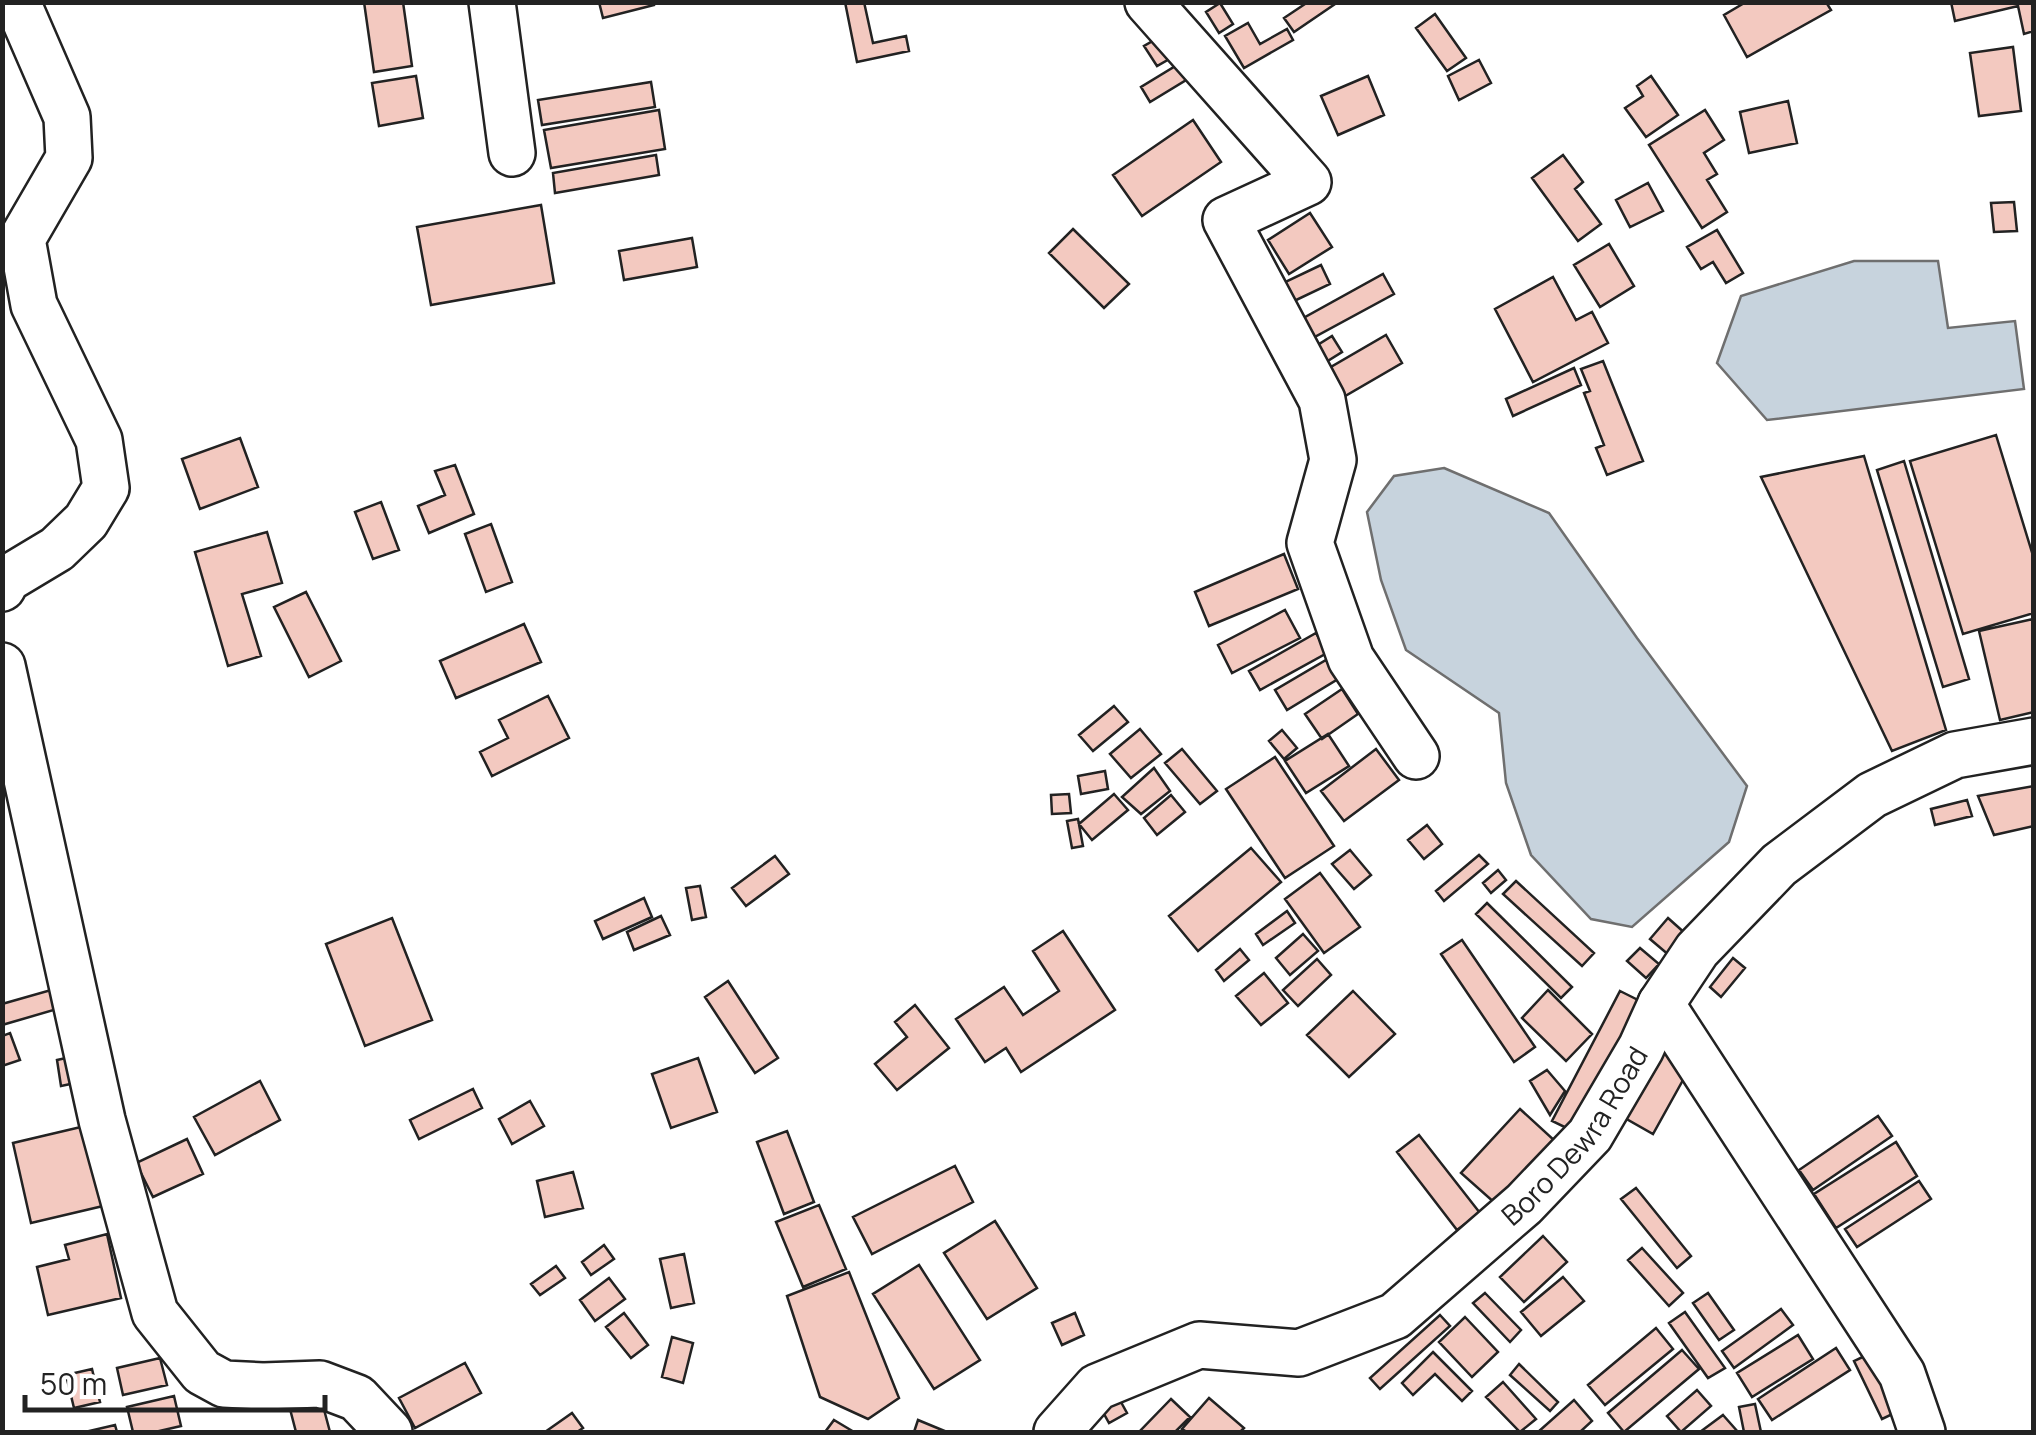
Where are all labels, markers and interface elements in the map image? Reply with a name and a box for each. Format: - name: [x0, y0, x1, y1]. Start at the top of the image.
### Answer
- street label: Boro Dewra Road: [1493, 1039, 1656, 1233]
- scale bar: [25, 1350, 325, 1412]
- text: 50 m: [40, 1363, 107, 1404]

